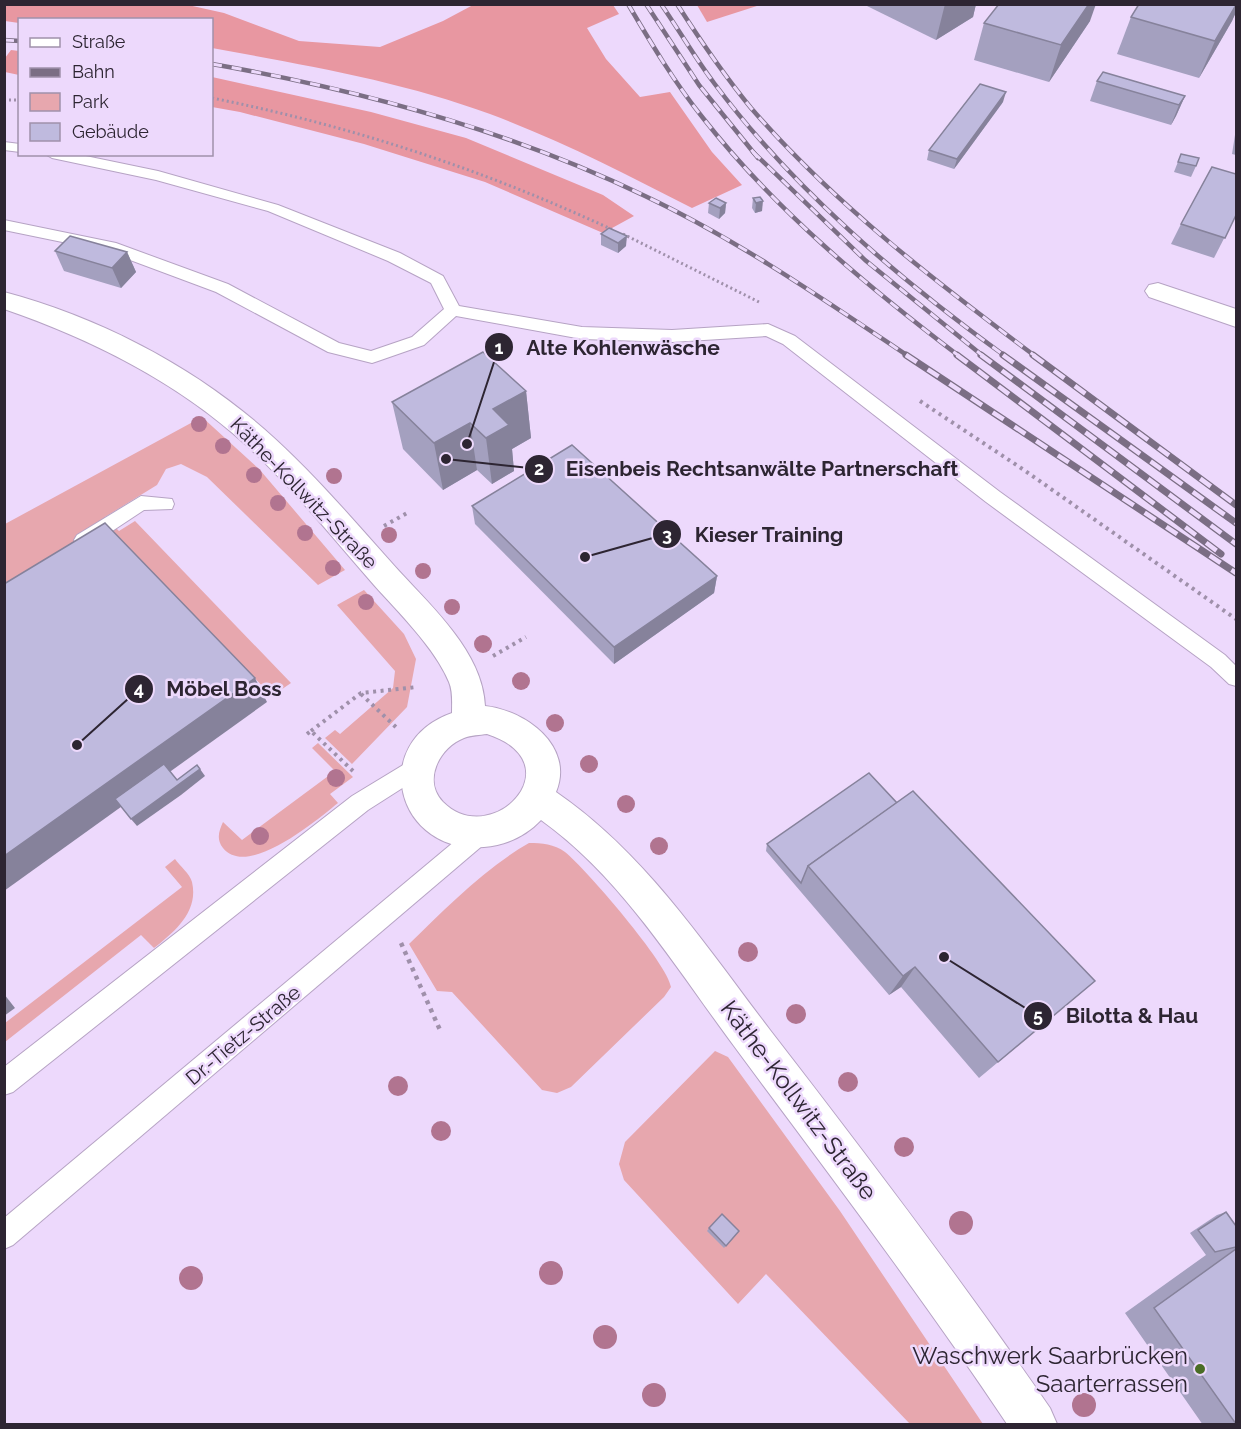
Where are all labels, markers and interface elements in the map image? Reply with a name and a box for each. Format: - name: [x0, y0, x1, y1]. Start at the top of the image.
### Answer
- legend: [18, 18, 213, 156]
- text: Straße: [72, 31, 126, 52]
- text: Bahn: [72, 61, 115, 82]
- text: Park: [72, 91, 109, 112]
- text: Gebäude: [72, 121, 149, 142]
- callout: Alte Kohlenwäsche: [484, 328, 732, 367]
- text: Alte Kohlenwäsche: [526, 335, 720, 360]
- text: 1: [495, 337, 504, 358]
- street label: Käthe-Kollwitz-Straße: [225, 412, 383, 574]
- callout: Eisenbeis Rechtsanwälte Partnerschaft: [524, 449, 971, 488]
- text: Eisenbeis Rechtsanwälte Partnerschaft: [566, 456, 958, 481]
- text: 2: [534, 458, 544, 479]
- callout: Kieser Training: [652, 515, 856, 554]
- text: Kieser Training: [695, 522, 843, 547]
- text: 3: [662, 524, 672, 545]
- callout: Möbel Boss: [124, 669, 294, 708]
- text: Möbel Boss: [166, 676, 282, 701]
- text: 4: [134, 678, 144, 699]
- street label: Dr.-Tietz-Straße: [181, 980, 305, 1090]
- street label: Käthe-Kollwitz-Straße: [715, 995, 883, 1205]
- callout: Bilotta & Hau: [1023, 996, 1210, 1035]
- text: Bilotta & Hau: [1066, 1003, 1198, 1028]
- text: 5: [1033, 1005, 1043, 1026]
- place label: Waschwerk Saarbrücken Saarterrassen: [912, 1341, 1188, 1398]
- marker: Waschwerk Saarbrücken Saarterrassen: [1193, 1362, 1207, 1376]

